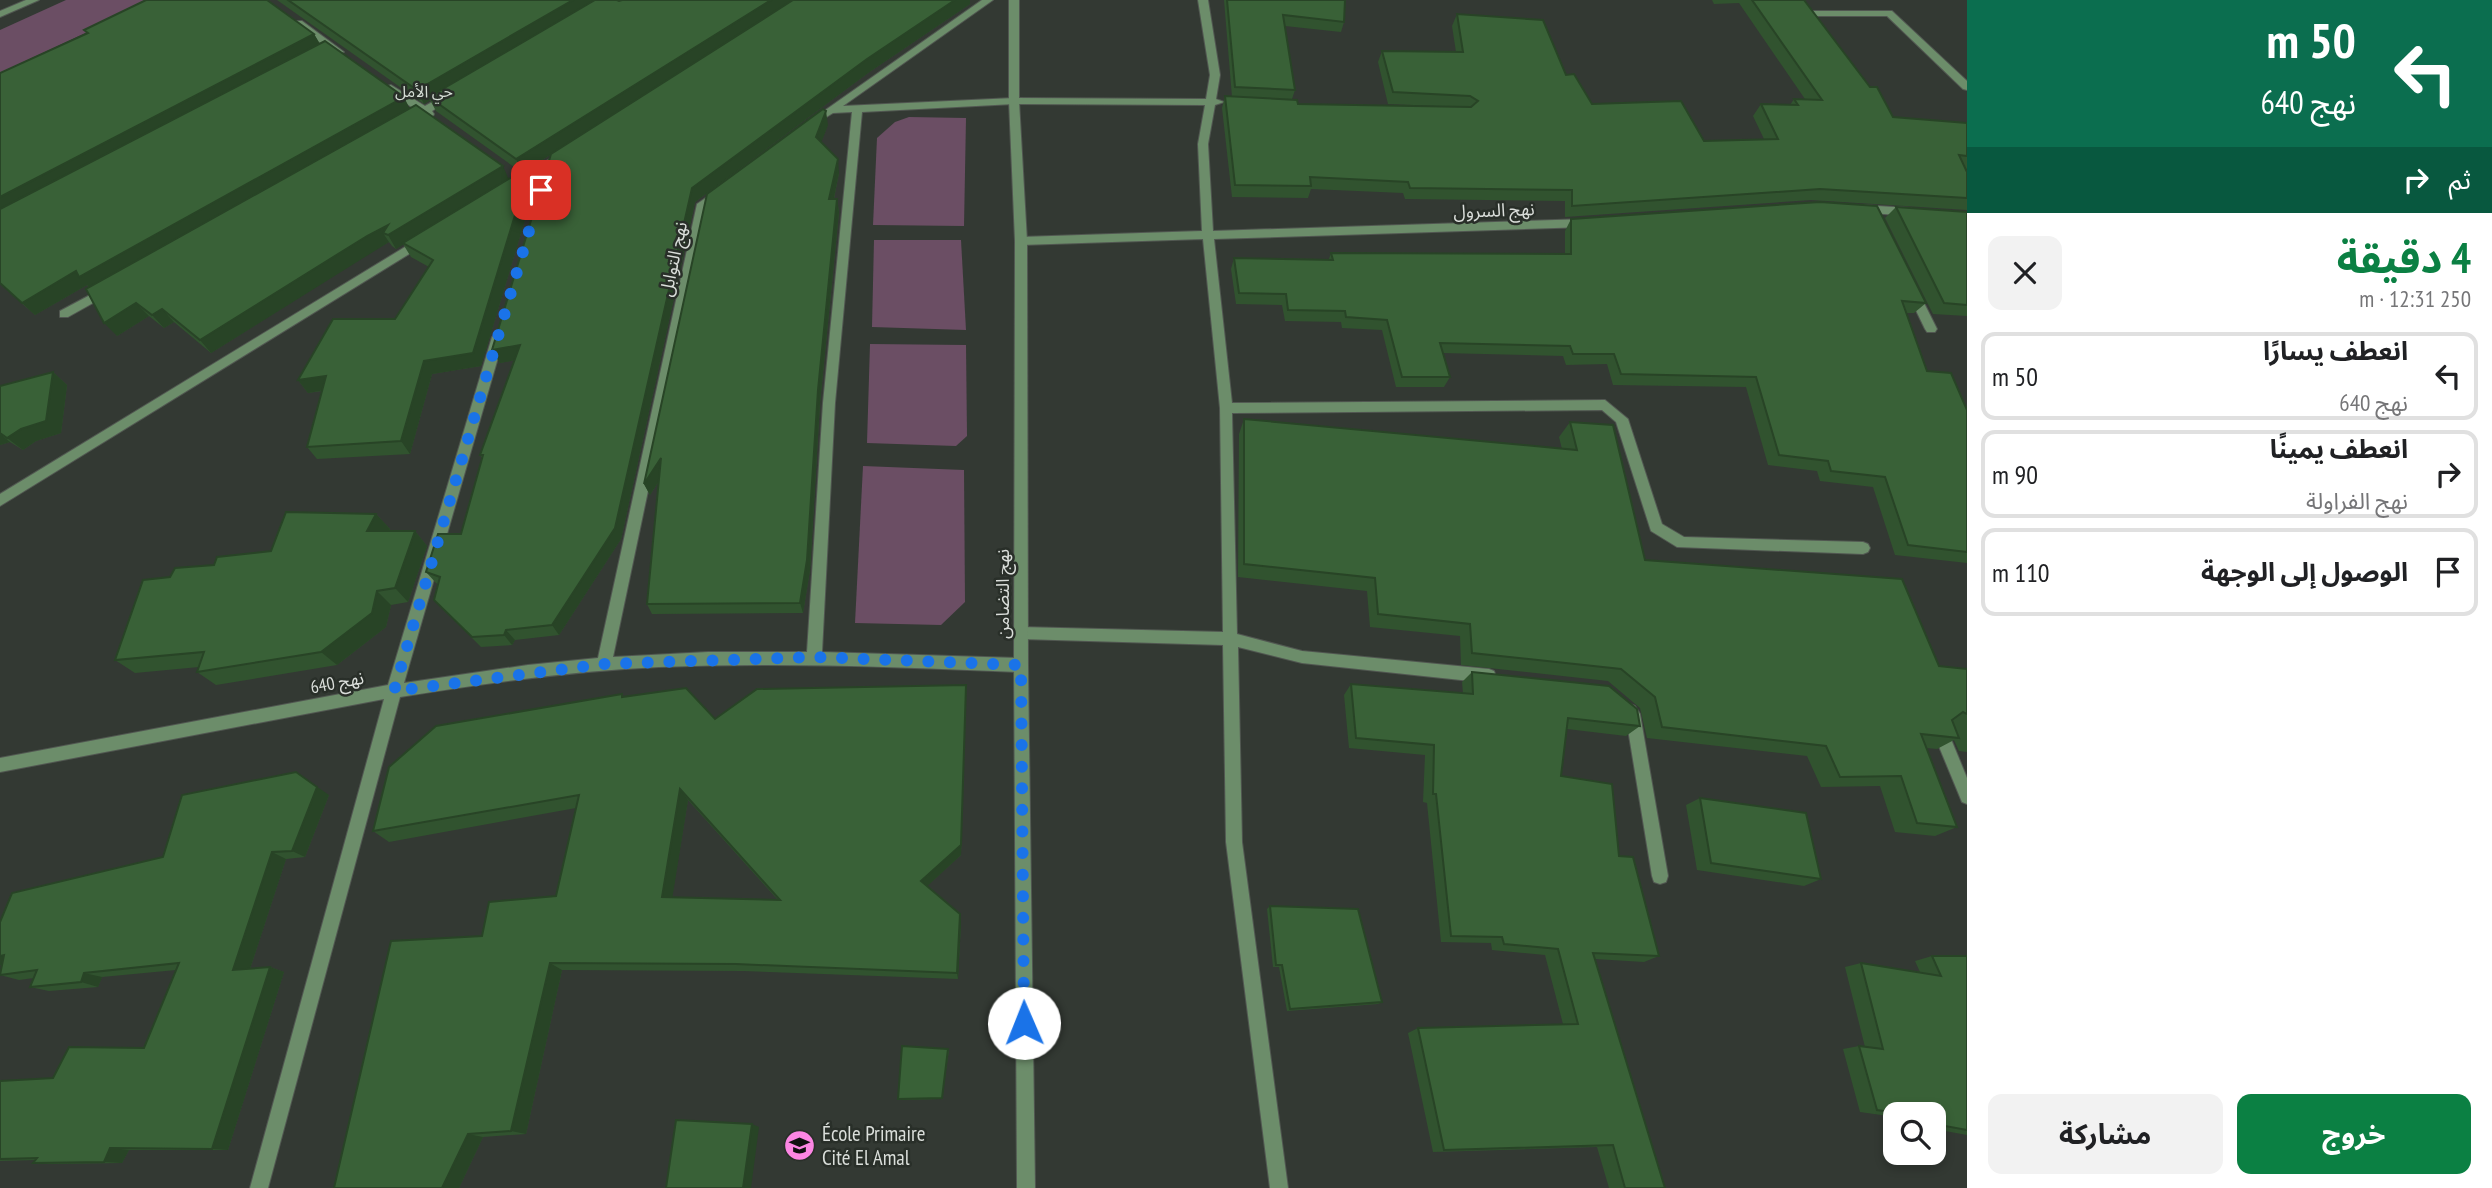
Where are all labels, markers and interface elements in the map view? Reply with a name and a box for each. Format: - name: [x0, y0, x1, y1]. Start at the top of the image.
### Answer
- text: 50 m: [2267, 8, 2356, 72]
- icon: left: [2380, 28, 2471, 119]
- district label: حي الأمل: [395, 81, 453, 104]
- text: نهج 640: [2260, 81, 2356, 123]
- pin: [511, 160, 571, 220]
- icon: right: [2397, 161, 2435, 199]
- text: ثم: [2449, 163, 2471, 196]
- icon: arrive: [522, 171, 560, 209]
- street label: نهج السرول: [1453, 197, 1535, 225]
- street label: نهج التوابل: [654, 219, 694, 299]
- text: 4 دقيقة: [2337, 230, 2471, 285]
- button: close: [1988, 236, 2062, 310]
- text: 250 m · 12:31: [2359, 284, 2471, 313]
- text: انعطف يسارًا: [2263, 334, 2408, 367]
- icon: left: [2429, 357, 2467, 395]
- text: 50 m: [1992, 360, 2038, 393]
- text: نهج 640: [2339, 388, 2408, 417]
- text: انعطف يمينًا: [2270, 432, 2408, 465]
- icon: right: [2429, 455, 2467, 493]
- text: 90 m: [1992, 458, 2038, 491]
- text: نهج الفراولة: [2306, 486, 2408, 515]
- street label: نهج التضامن: [991, 549, 1016, 639]
- icon: arrive: [2429, 553, 2467, 591]
- text: الوصول إلى الوجهة: [2201, 555, 2408, 588]
- text: 110 m: [1992, 556, 2050, 589]
- street label: نهج 640: [308, 666, 366, 700]
- position arrow: [987, 986, 1061, 1060]
- button: مشاركة: [1988, 1094, 2223, 1174]
- button: خروج: [2237, 1094, 2471, 1174]
- map controls: [1883, 1102, 1946, 1165]
- button: search: [1883, 1102, 1946, 1165]
- place label: École Primaire Cité El Amal: [822, 1120, 926, 1171]
- school or university icon: École Primaire Cité El Amal: [782, 1128, 816, 1162]

